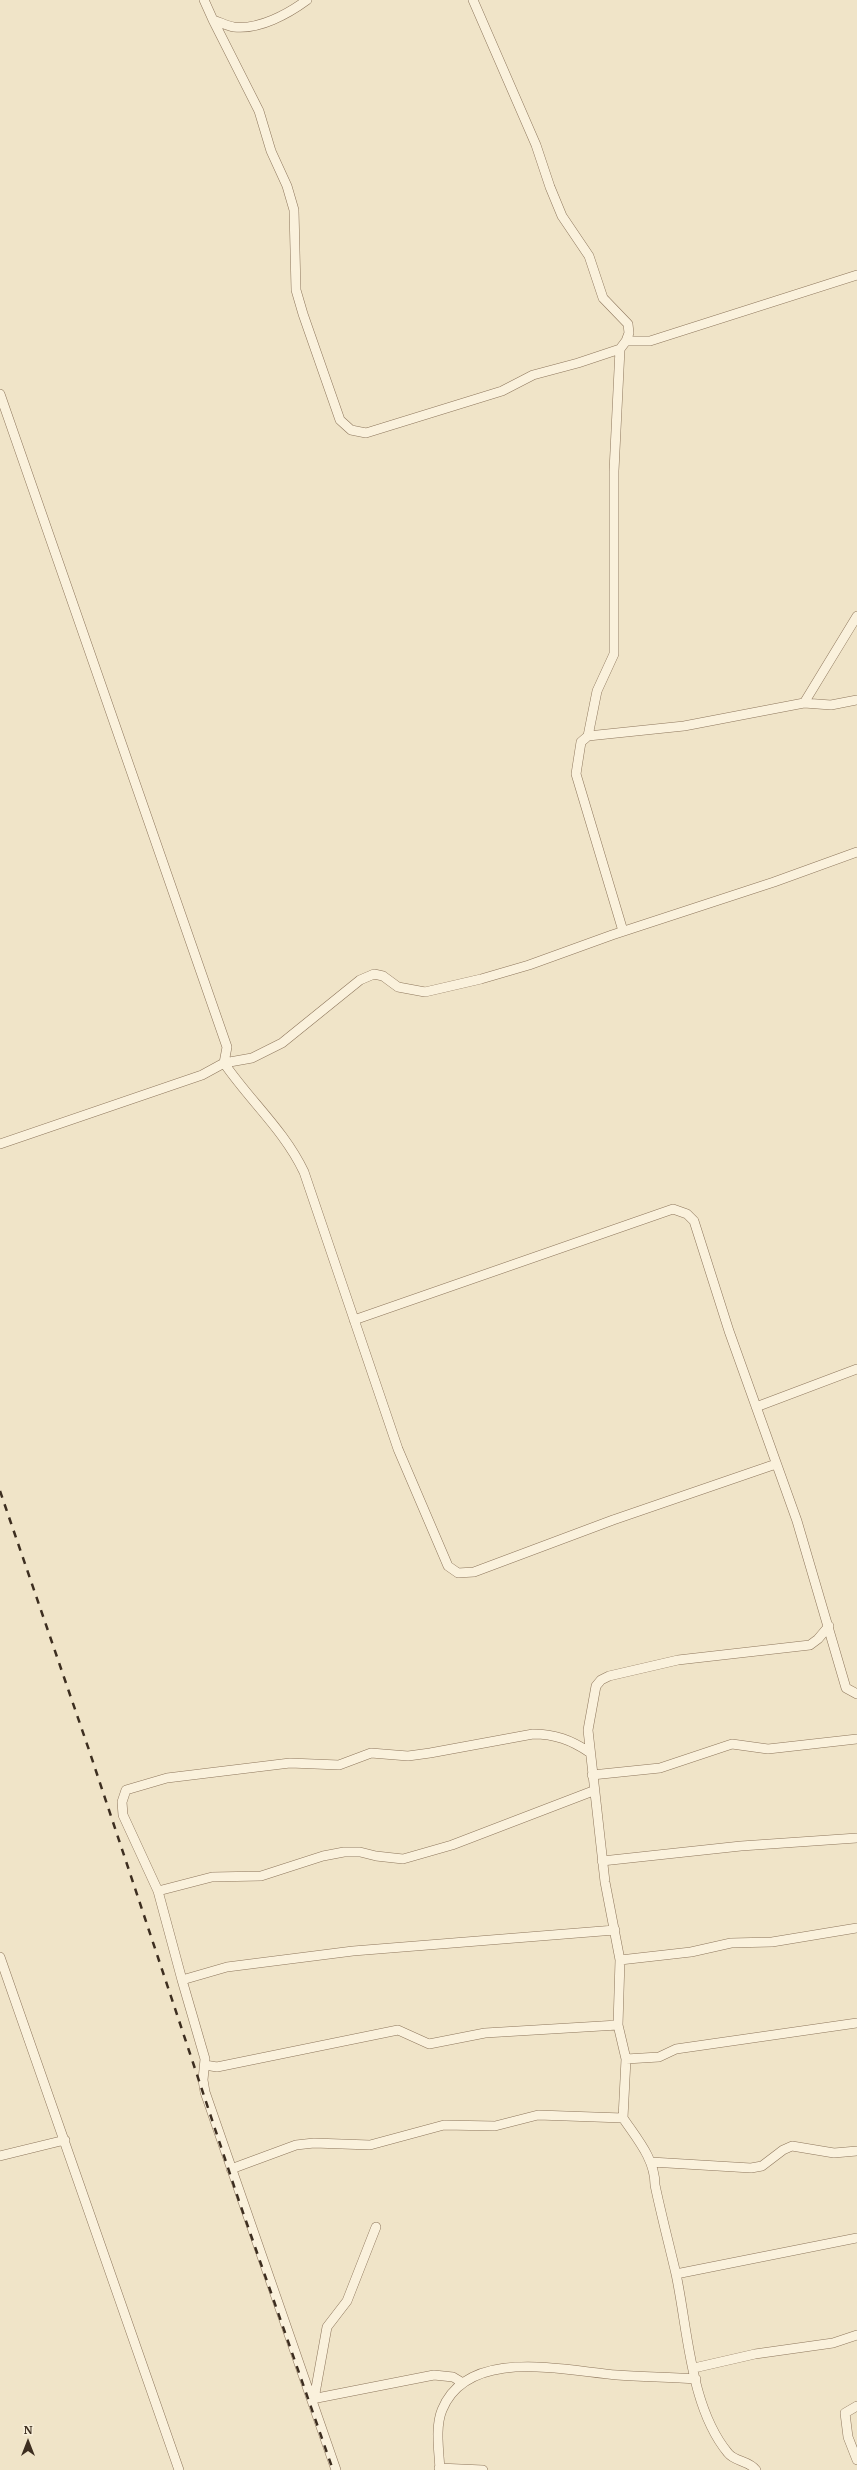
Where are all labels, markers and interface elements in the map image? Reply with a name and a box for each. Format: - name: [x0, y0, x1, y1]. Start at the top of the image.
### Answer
- north arrow: [8, 2422, 48, 2462]
- text: N: [24, 2423, 32, 2437]

